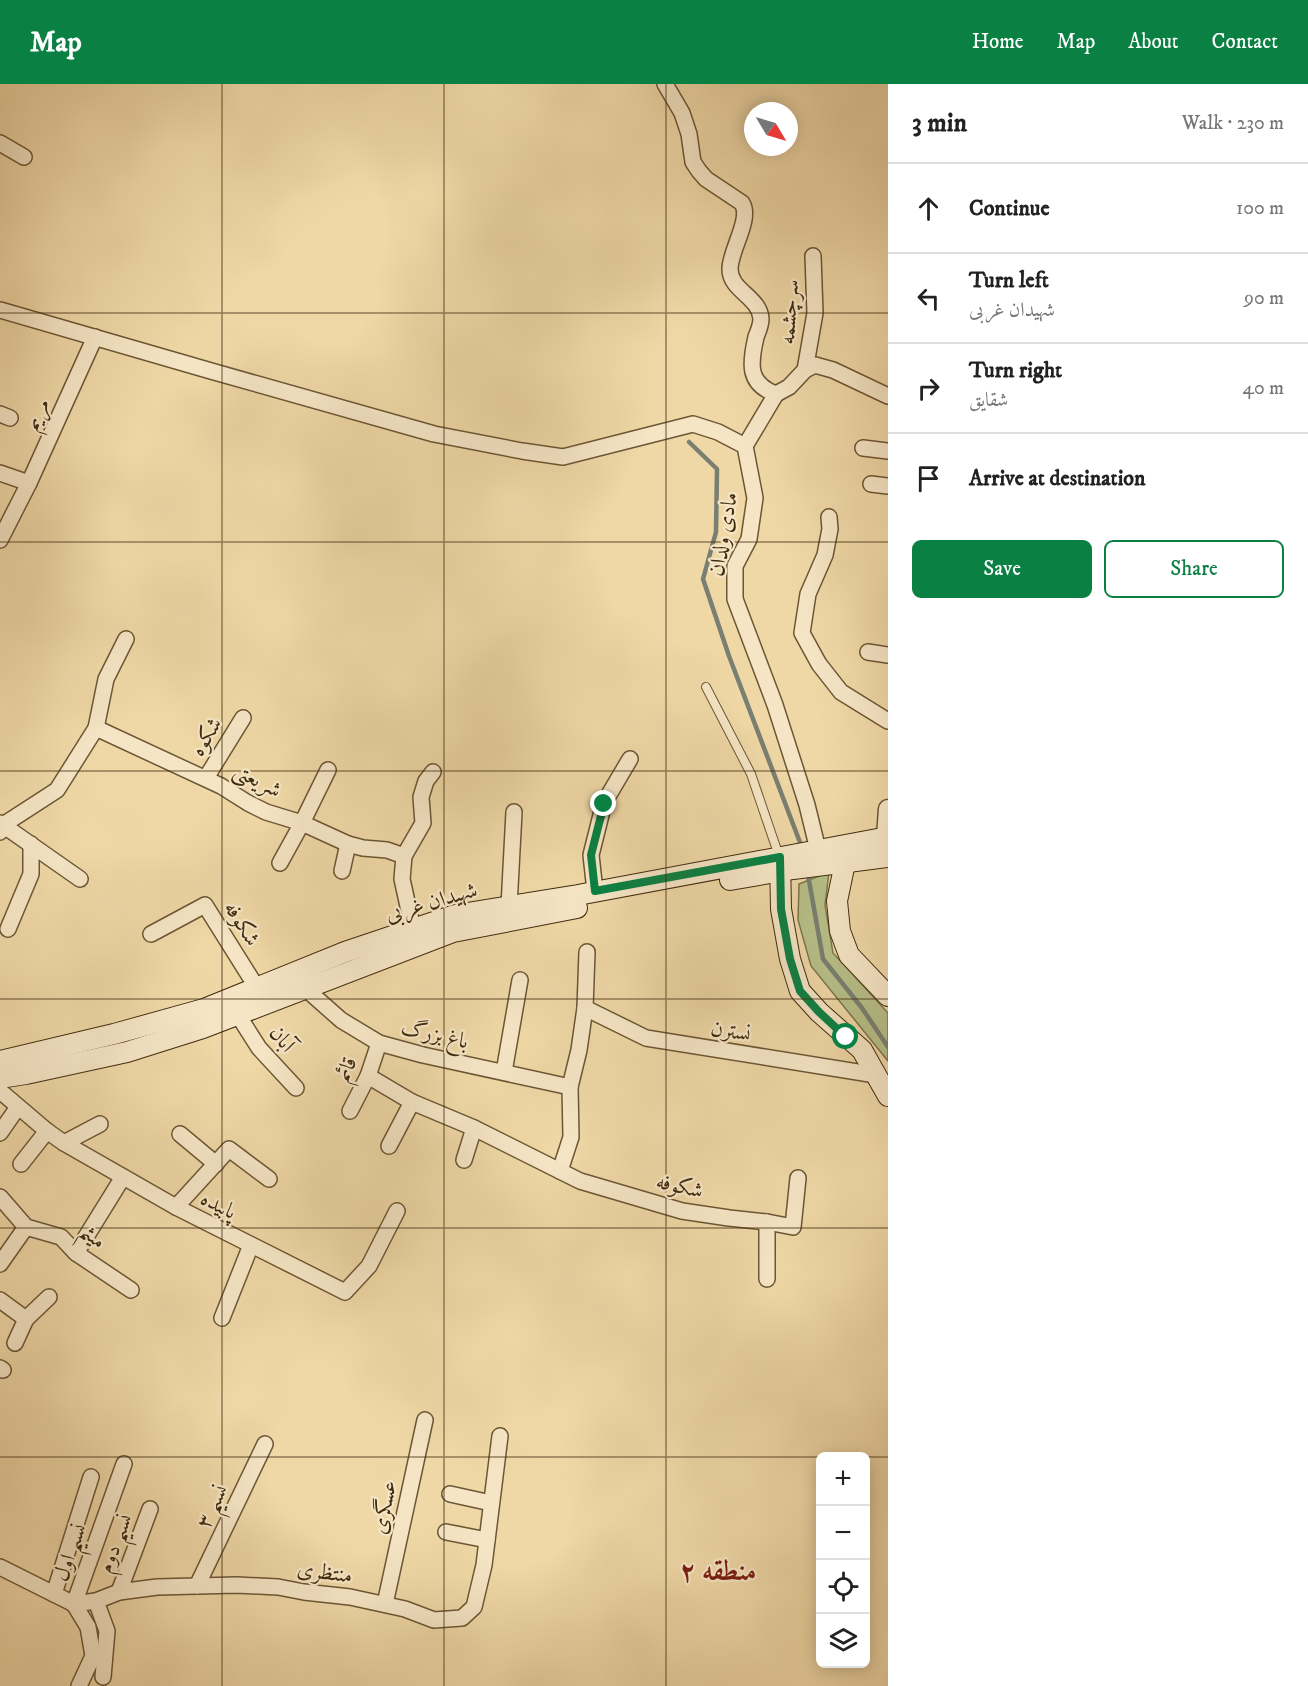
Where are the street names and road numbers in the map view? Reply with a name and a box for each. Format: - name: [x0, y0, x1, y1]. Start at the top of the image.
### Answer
- street label: سرچشمه: [774, 279, 805, 346]
- street label: مریم: [18, 394, 61, 437]
- street label: مادی ولدان: [703, 490, 744, 578]
- street label: شکوه: [184, 712, 229, 761]
- street label: شریعتی: [228, 757, 286, 805]
- street label: شهیدان غربی: [382, 876, 481, 930]
- street label: شکوفه: [218, 896, 266, 951]
- street label: باغ بزرگ: [397, 1014, 471, 1059]
- street label: نسترن: [709, 1015, 753, 1048]
- street label: آبان: [263, 1019, 303, 1059]
- street label: قائم: [329, 1053, 368, 1088]
- street label: شکوفه: [653, 1168, 706, 1205]
- street label: پابیده: [195, 1185, 242, 1228]
- street label: میثم: [70, 1217, 112, 1260]
- street label: عسگری: [366, 1478, 403, 1537]
- street label: نسیم ۳: [190, 1480, 241, 1536]
- street label: نسیم دوم: [92, 1510, 146, 1580]
- street label: نسیم اول: [48, 1520, 100, 1587]
- street label: منتظری: [295, 1555, 354, 1590]

